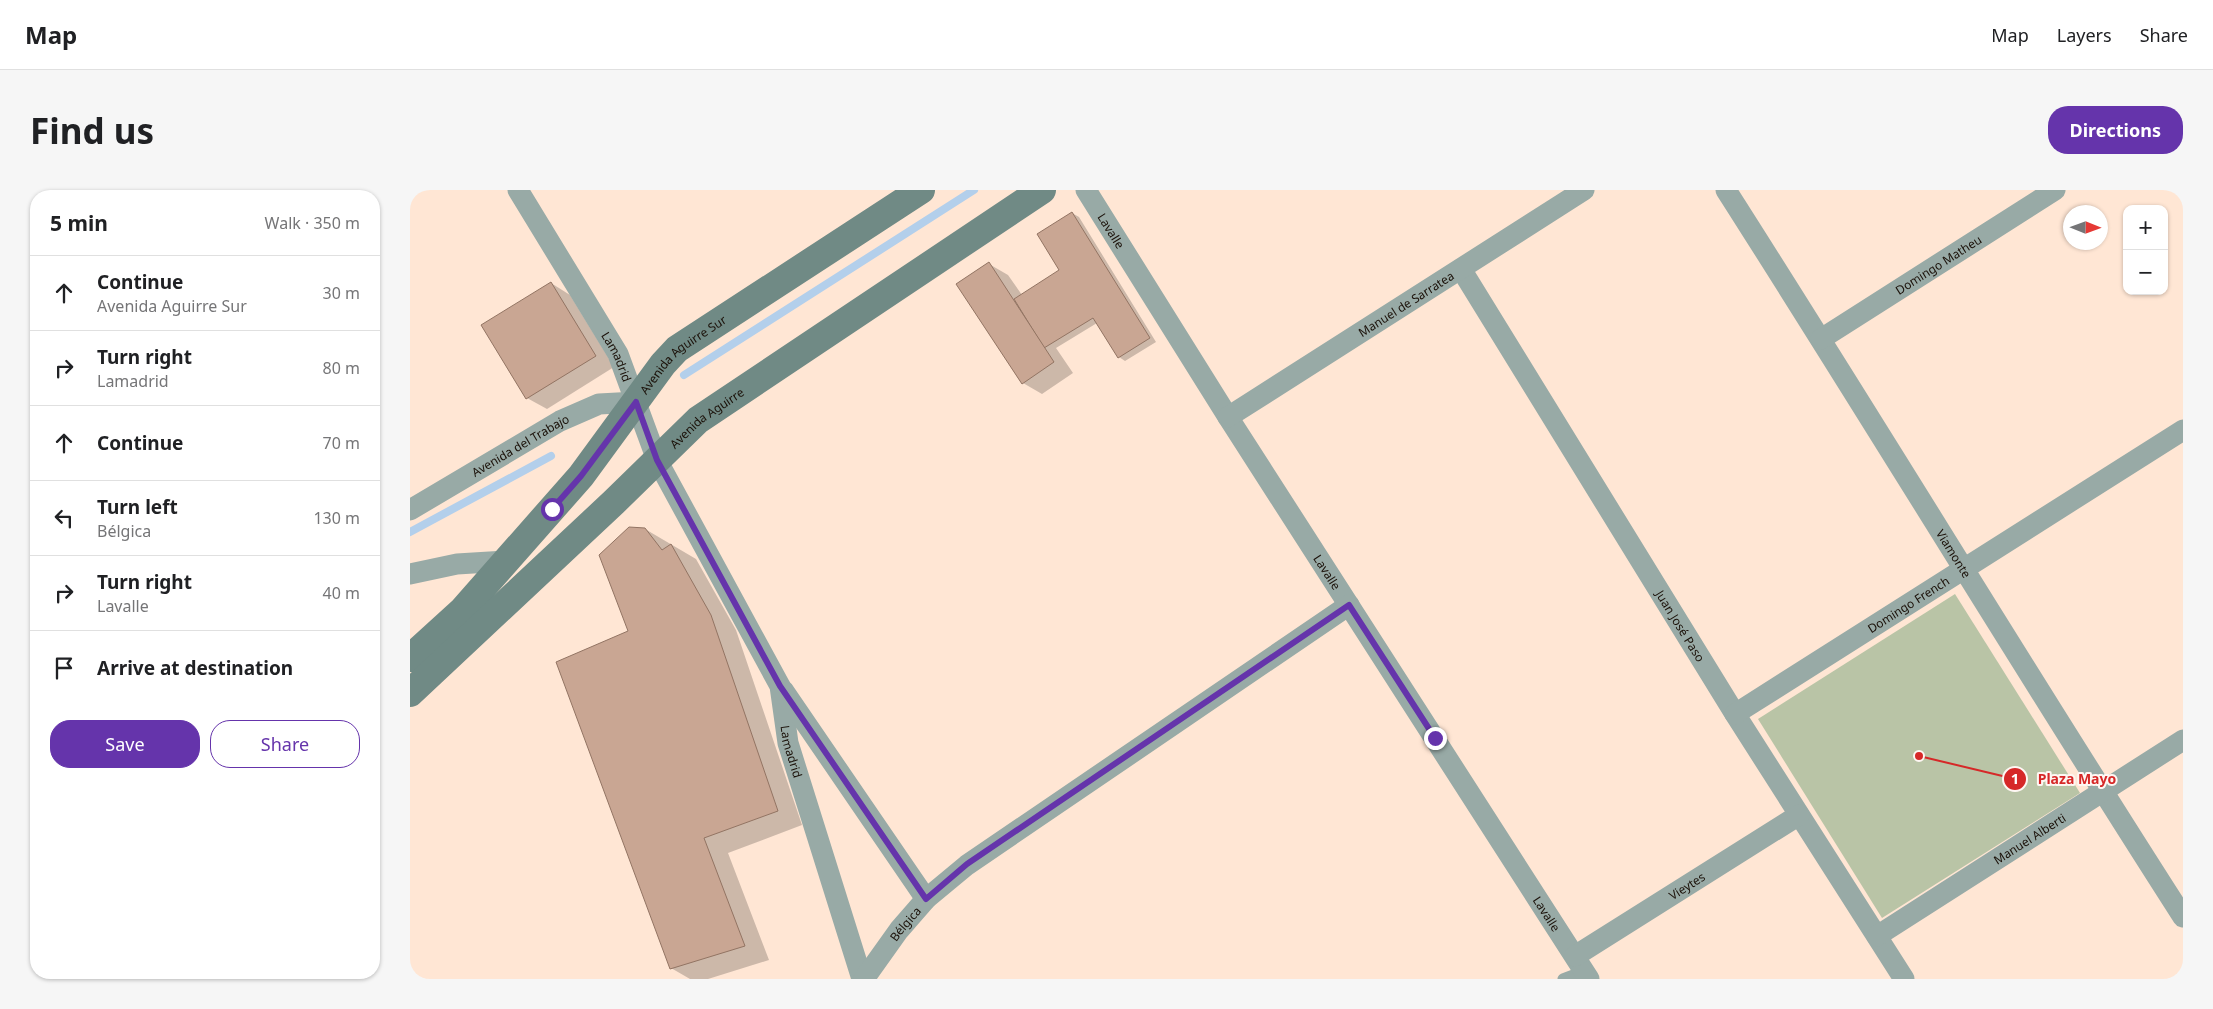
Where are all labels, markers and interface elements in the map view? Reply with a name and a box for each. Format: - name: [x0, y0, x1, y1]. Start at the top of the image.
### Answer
- text: Map: [25, 18, 77, 51]
- text: Map: [1991, 23, 2029, 47]
- text: Layers: [2057, 23, 2112, 47]
- text: Share: [2140, 23, 2188, 47]
- button: Directions: [2048, 106, 2183, 154]
- text: Find us: [30, 107, 154, 154]
- north arrow: [2063, 205, 2108, 250]
- map controls: [2123, 205, 2168, 295]
- button: +: [2123, 205, 2168, 250]
- text: 5 min: [50, 209, 108, 237]
- street label: Lavalle: [1094, 210, 1129, 252]
- text: Walk · 350 m: [265, 212, 360, 234]
- street label: Domingo Matheu: [1892, 231, 1985, 298]
- button: −: [2123, 250, 2168, 295]
- street label: Manuel de Sarratea: [1355, 267, 1457, 340]
- text: Continue: [97, 269, 183, 295]
- icon: ahead: [50, 279, 78, 307]
- text: 30 m: [323, 282, 360, 304]
- text: Avenida Aguirre Sur: [97, 295, 247, 317]
- street label: Avenida Aguirre Sur: [635, 311, 729, 397]
- street label: Lamadrid: [598, 328, 636, 384]
- text: Turn right: [97, 344, 192, 370]
- icon: right: [50, 354, 78, 382]
- text: 80 m: [323, 357, 360, 379]
- text: Lamadrid: [97, 370, 169, 392]
- street label: Avenida Aguirre: [666, 383, 747, 452]
- street label: Avenida del Trabajo: [468, 410, 572, 480]
- icon: ahead: [50, 429, 78, 457]
- text: Continue: [97, 430, 183, 456]
- text: 70 m: [323, 432, 360, 454]
- text: Turn left: [97, 494, 178, 520]
- route start: [541, 498, 564, 521]
- icon: left: [50, 504, 78, 532]
- text: 130 m: [313, 507, 360, 529]
- text: Bélgica: [97, 520, 151, 542]
- street label: Viamonte: [1933, 526, 1976, 581]
- street label: Lavalle: [1310, 551, 1345, 593]
- text: Turn right: [97, 569, 192, 595]
- street label: Domingo French: [1864, 572, 1952, 637]
- icon: right: [50, 579, 78, 607]
- text: 40 m: [323, 582, 360, 604]
- street label: Juan José Paso: [1652, 586, 1709, 665]
- text: Lavalle: [97, 595, 149, 617]
- icon: arrive: [50, 654, 78, 682]
- text: Arrive at destination: [97, 655, 293, 681]
- button: Save: [50, 720, 200, 768]
- button: Share: [210, 720, 360, 768]
- street label: Lamadrid: [777, 724, 807, 780]
- route end: [1424, 727, 1447, 750]
- callout: Plaza Mayo: [2003, 764, 2126, 793]
- text: 1: [2011, 768, 2019, 788]
- text: Plaza Mayo: [2038, 769, 2117, 788]
- street label: Manuel Alberti: [1990, 809, 2069, 868]
- street label: Vieytes: [1665, 868, 1708, 903]
- street label: Lavalle: [1529, 893, 1565, 935]
- street label: Bélgica: [885, 902, 925, 944]

